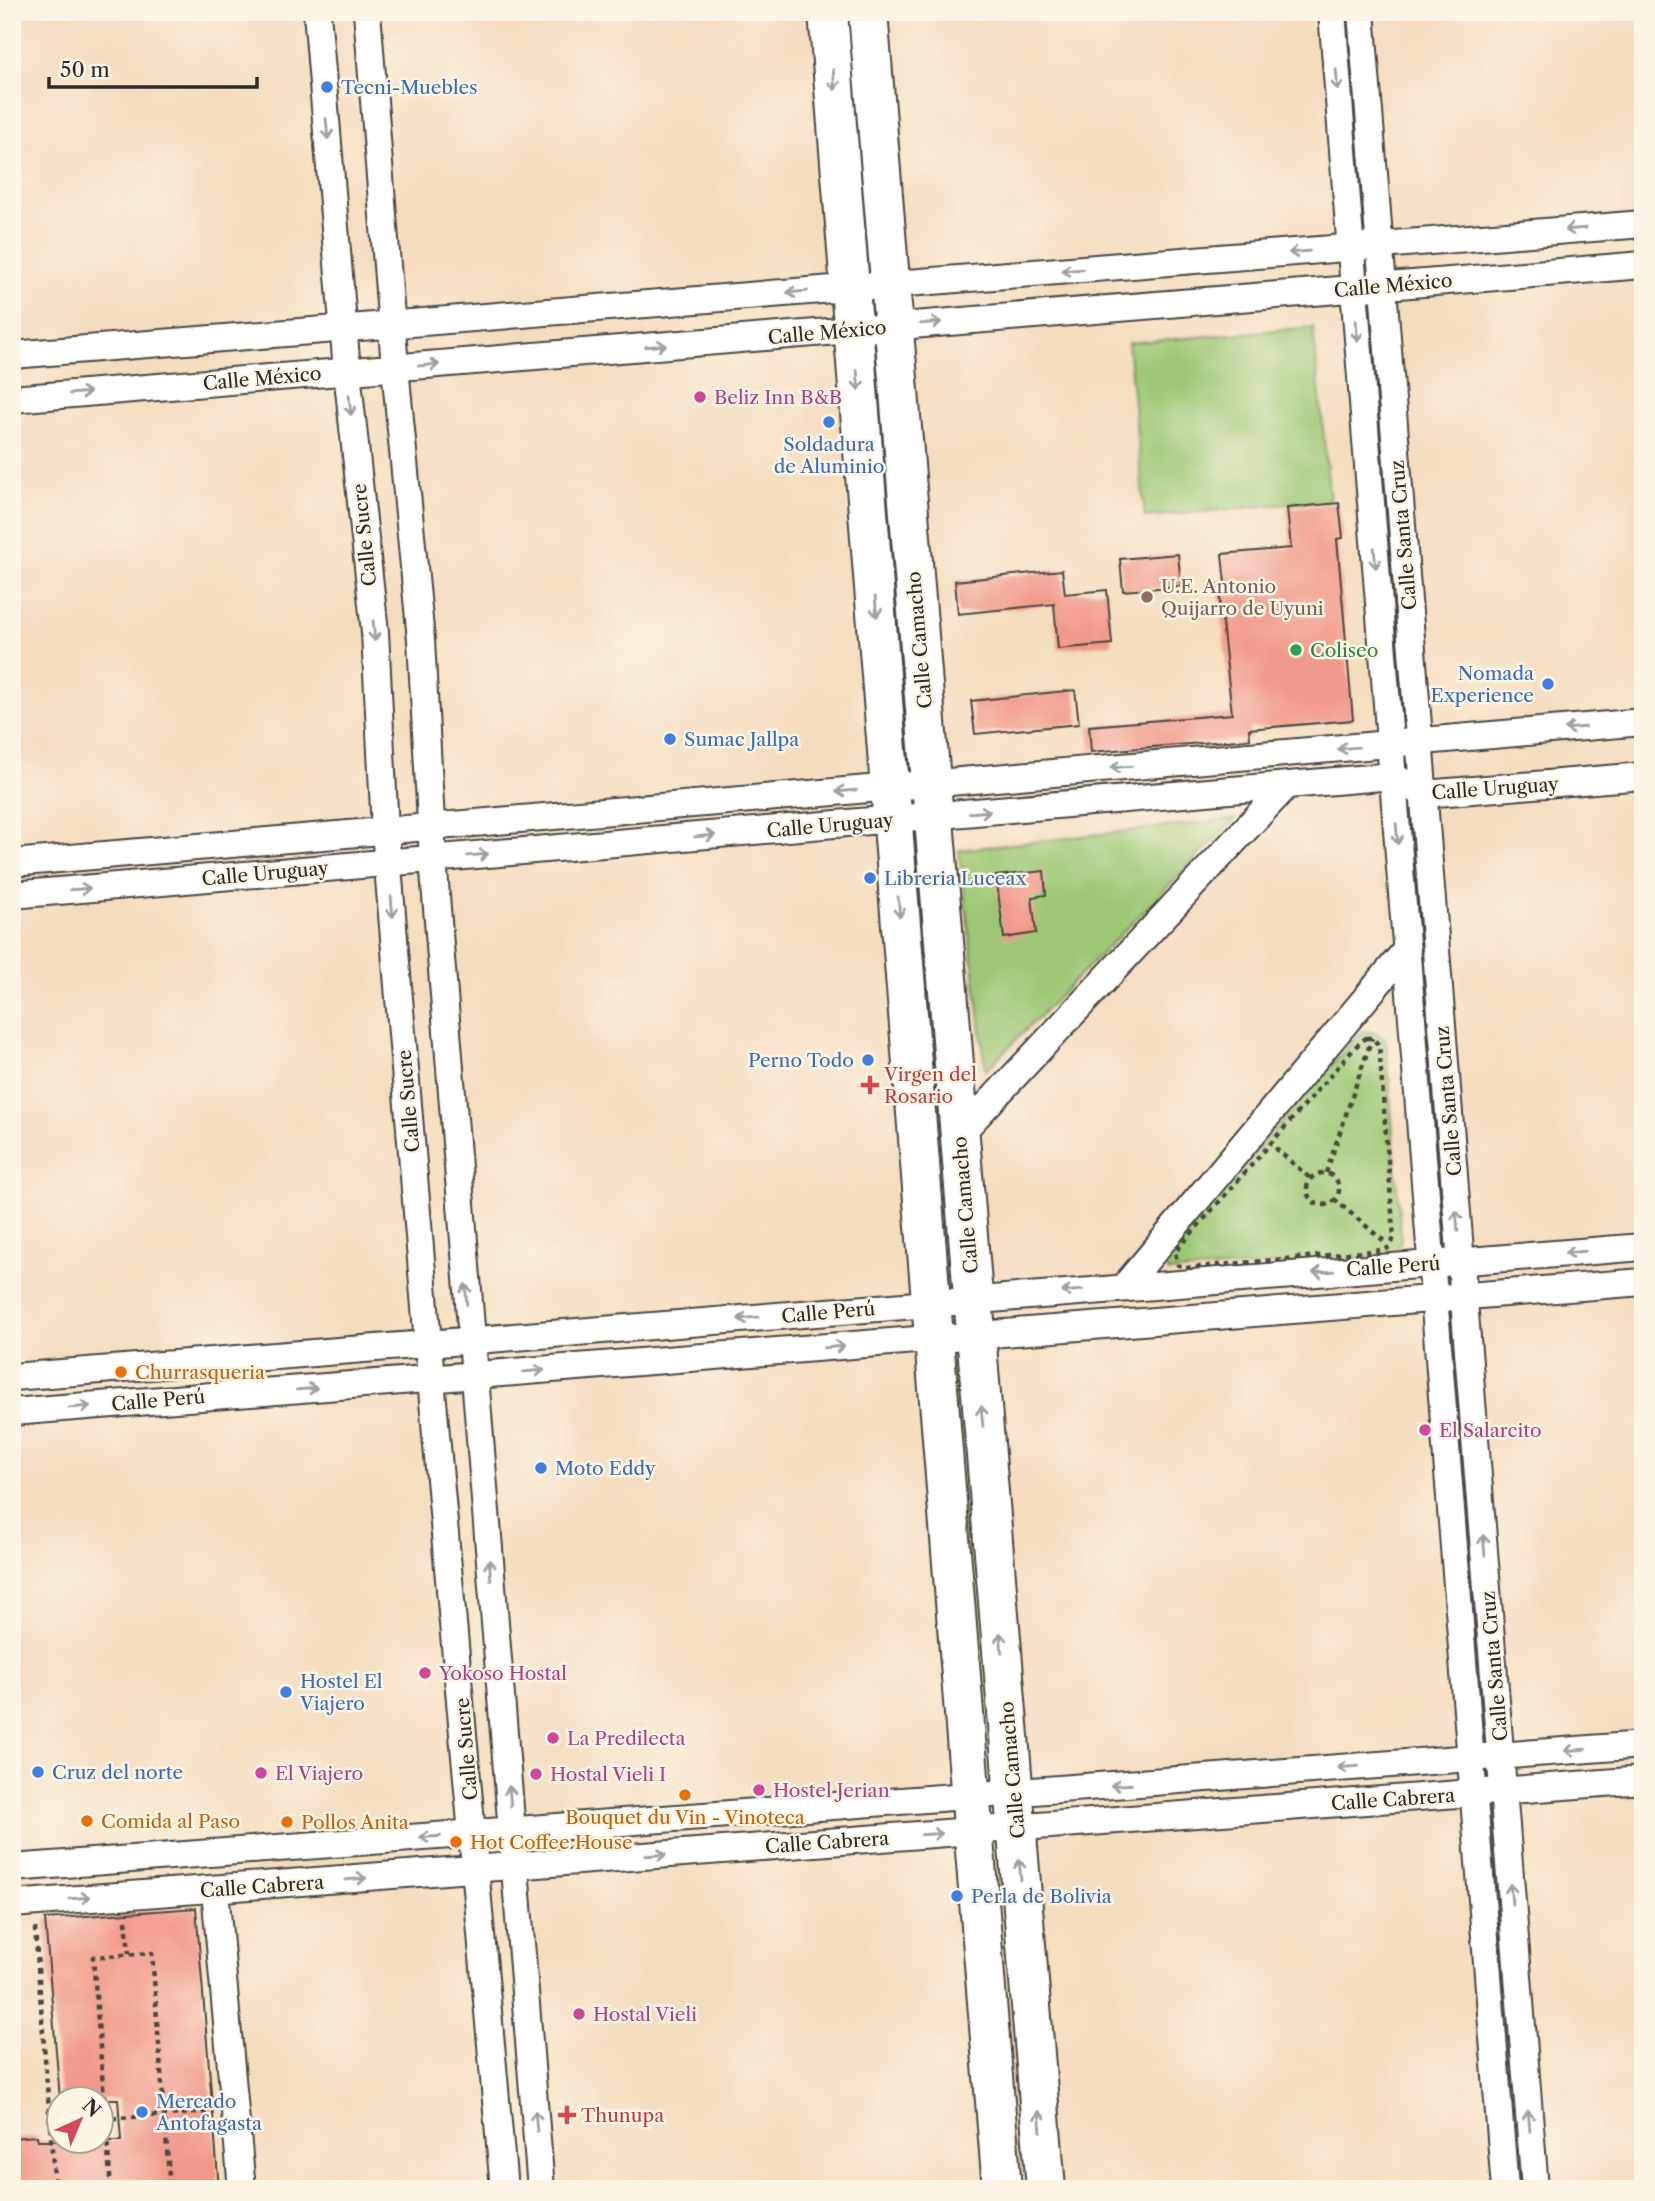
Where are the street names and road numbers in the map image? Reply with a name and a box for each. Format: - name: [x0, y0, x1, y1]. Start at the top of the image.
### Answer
- street label: Calle México: [1333, 269, 1453, 302]
- street label: Calle México: [767, 316, 887, 349]
- street label: Calle México: [202, 362, 322, 395]
- street label: Calle Santa Cruz: [1385, 459, 1422, 611]
- street label: Calle Sucre: [348, 482, 381, 587]
- street label: Calle Camacho: [902, 570, 937, 709]
- street label: Calle Uruguay: [1431, 773, 1560, 804]
- street label: Calle Uruguay: [766, 808, 895, 843]
- street label: Calle Uruguay: [201, 856, 330, 891]
- street label: Calle Santa Cruz: [1430, 1025, 1467, 1177]
- street label: Calle Sucre: [393, 1049, 424, 1153]
- street label: Calle Camacho: [948, 1135, 983, 1274]
- street label: Calle Perú: [1345, 1252, 1441, 1281]
- street label: Calle Perú: [780, 1297, 876, 1328]
- street label: Calle Perú: [110, 1385, 206, 1416]
- street label: Calle Santa Cruz: [1476, 1590, 1513, 1742]
- street label: Calle Sucre: [451, 1697, 482, 1801]
- street label: Calle Camacho: [995, 1700, 1030, 1839]
- street label: Calle Cabrera: [1330, 1784, 1456, 1815]
- street label: Calle Cabrera: [764, 1827, 890, 1858]
- street label: Calle Cabrera: [199, 1871, 325, 1902]

